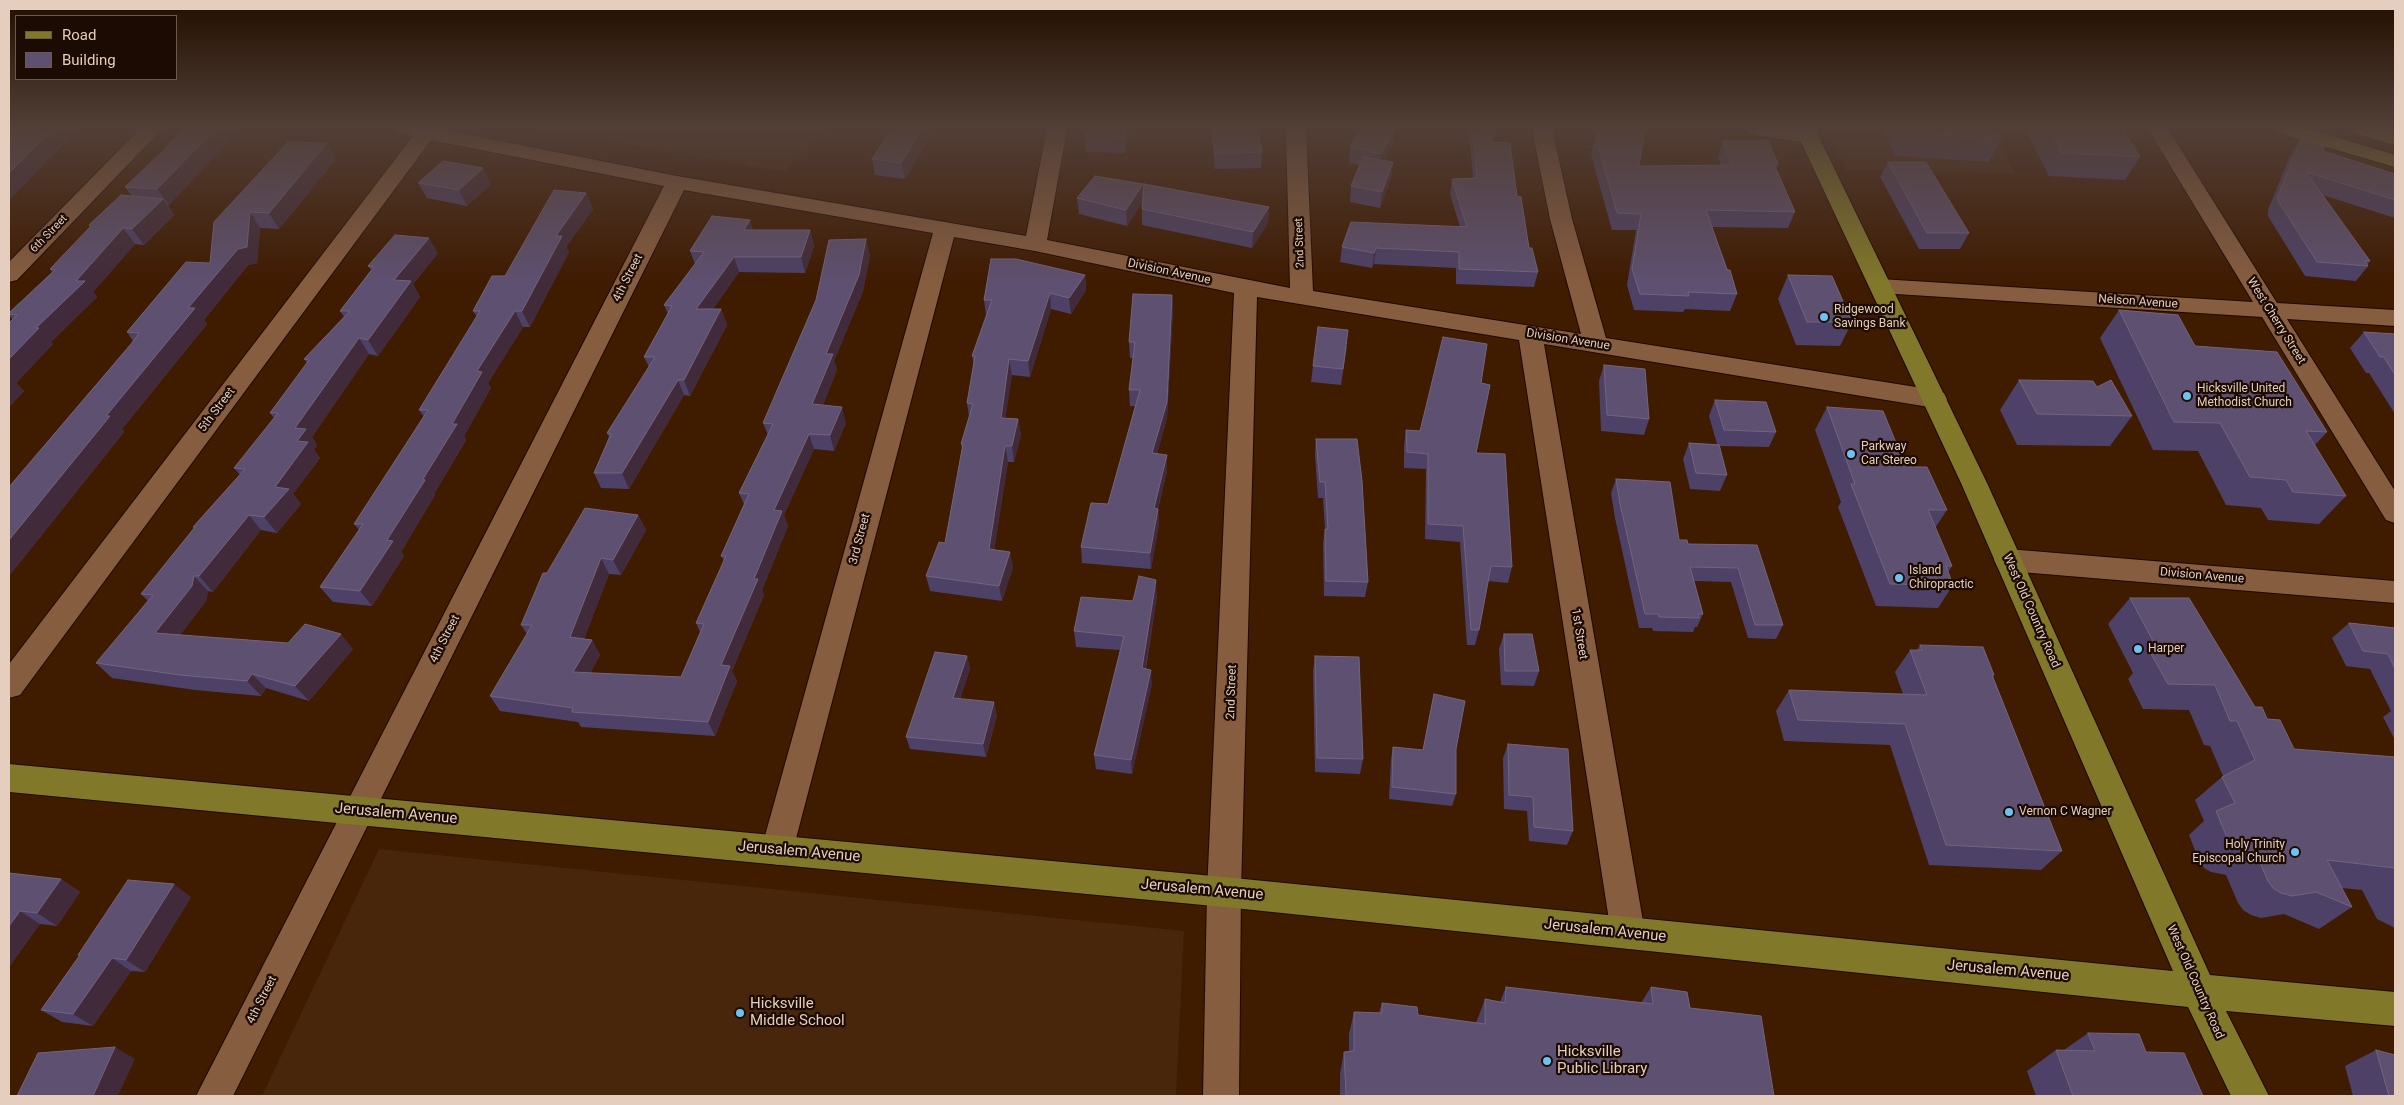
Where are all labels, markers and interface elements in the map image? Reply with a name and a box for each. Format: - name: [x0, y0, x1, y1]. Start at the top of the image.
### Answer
- legend: [15, 15, 178, 80]
- text: Road: [62, 26, 96, 44]
- text: Building: [62, 51, 116, 69]
- street label: 6th Street: [28, 212, 70, 256]
- street label: 2nd Street: [1293, 218, 1307, 268]
- street label: 4th Street: [610, 252, 646, 304]
- street label: Division Avenue: [1126, 256, 1212, 288]
- street label: West Cherry Street: [2244, 275, 2308, 367]
- street label: Nelson Avenue: [2098, 292, 2178, 312]
- place label: Ridgewood Savings Bank: [1834, 303, 1906, 331]
- marker: Ridgewood Savings Bank: [1818, 311, 1830, 323]
- street label: Division Avenue: [1525, 326, 1611, 354]
- place label: Hicksville United Methodist Church: [2197, 382, 2292, 410]
- street label: 5th Street: [196, 385, 238, 435]
- marker: Hicksville United Methodist Church: [2181, 390, 2193, 402]
- place label: Parkway Car Stereo: [1861, 440, 1917, 468]
- marker: Parkway Car Stereo: [1845, 448, 1857, 460]
- street label: 3rd Street: [846, 512, 874, 566]
- street label: West Old Country Road: [1999, 552, 2063, 670]
- place label: Island Chiropractic: [1909, 564, 1974, 592]
- street label: Division Avenue: [2159, 565, 2245, 587]
- marker: Island Chiropractic: [1893, 572, 1905, 584]
- street label: 1st Street: [1568, 607, 1590, 661]
- street label: 4th Street: [427, 613, 463, 665]
- place label: Harper: [2148, 642, 2184, 656]
- marker: Harper: [2132, 643, 2144, 655]
- street label: 2nd Street: [1224, 664, 1240, 720]
- street label: Jerusalem Avenue: [334, 800, 458, 828]
- place label: Vernon C Wagner: [2019, 805, 2111, 819]
- marker: Vernon C Wagner: [2003, 806, 2015, 818]
- street label: Jerusalem Avenue: [737, 838, 861, 866]
- place label: Holy Trinity Episcopal Church: [2192, 838, 2285, 866]
- marker: Holy Trinity Episcopal Church: [2289, 846, 2301, 858]
- street label: Jerusalem Avenue: [1140, 876, 1264, 904]
- street label: Jerusalem Avenue: [1543, 916, 1667, 946]
- street label: West Old Country Road: [2163, 923, 2227, 1041]
- street label: Jerusalem Avenue: [1946, 957, 2070, 985]
- street label: 4th Street: [244, 974, 280, 1026]
- place label: Hicksville Middle School: [750, 995, 845, 1030]
- marker: Hicksville Middle School: [734, 1007, 746, 1019]
- place label: Hicksville Public Library: [1557, 1043, 1647, 1078]
- marker: Hicksville Public Library: [1541, 1055, 1553, 1067]

